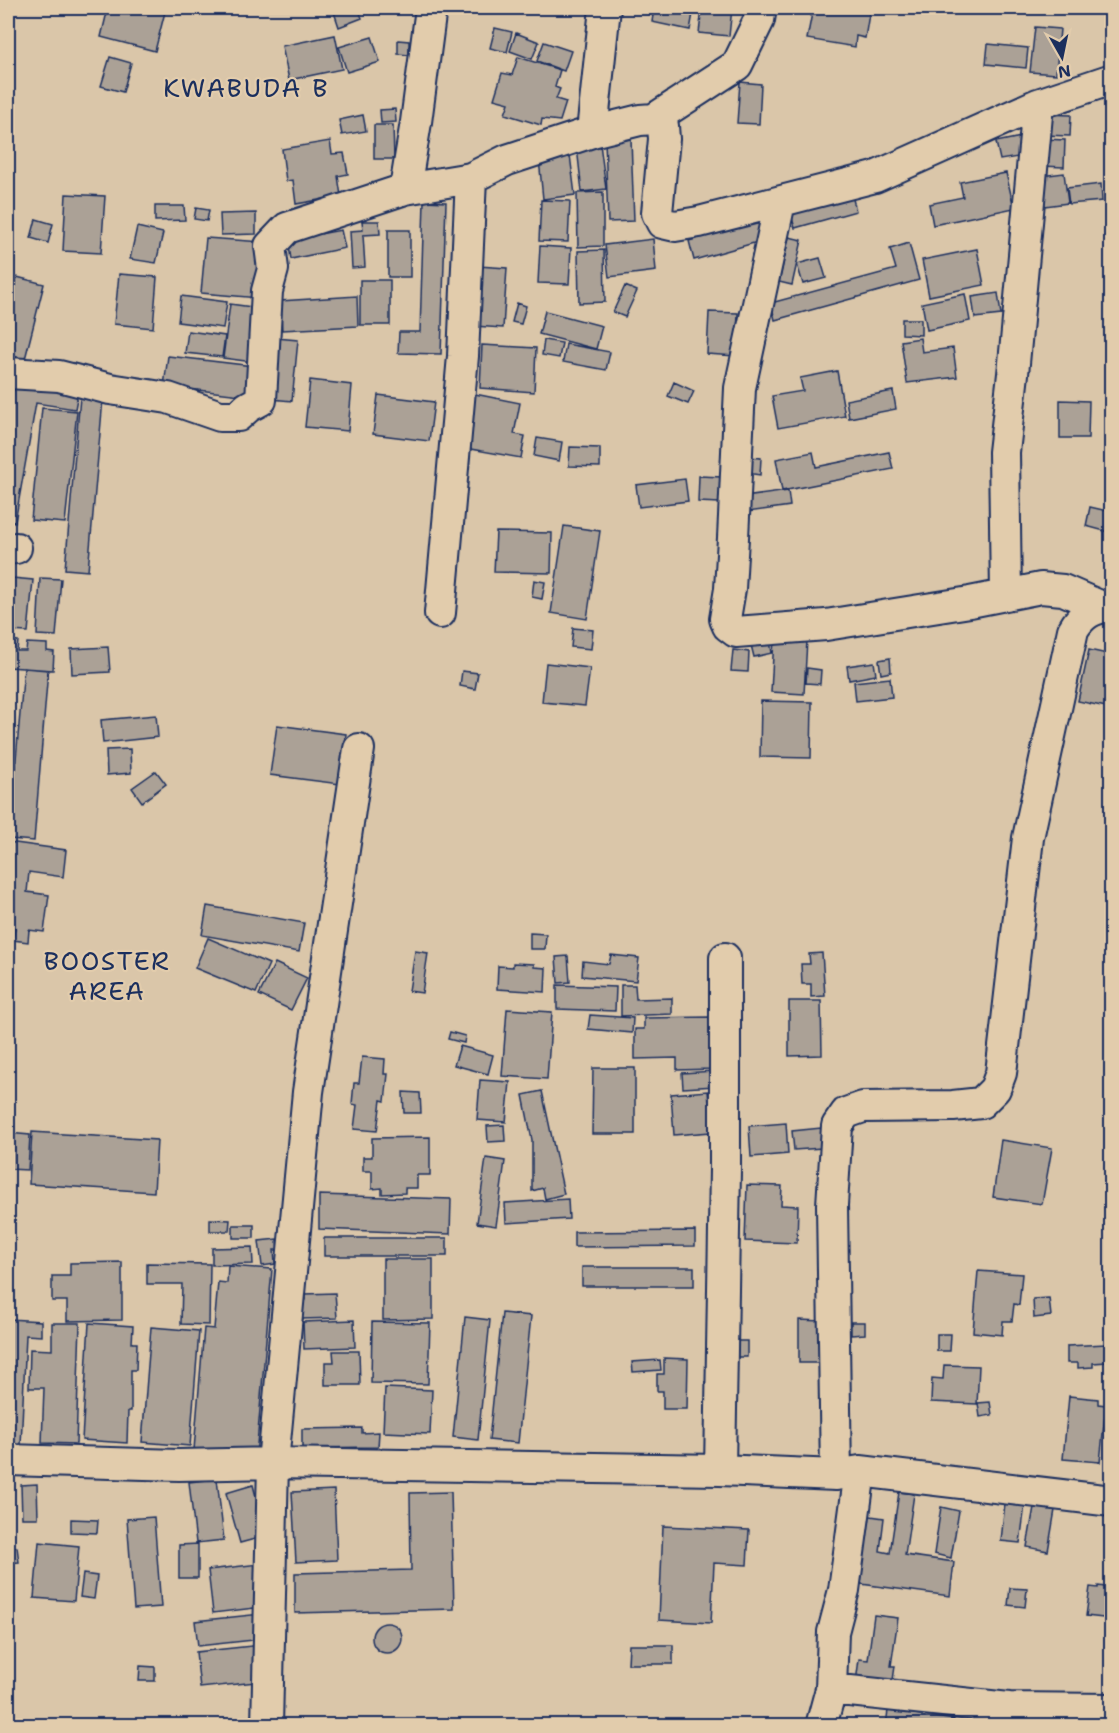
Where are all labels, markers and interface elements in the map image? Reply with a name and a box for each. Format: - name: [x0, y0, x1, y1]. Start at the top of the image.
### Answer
- north arrow: [1032, 27, 1092, 87]
- text: N: [1056, 60, 1072, 83]
- district label: KWABUDA B: [163, 70, 329, 105]
- district label: BOOSTER AREA: [44, 943, 170, 1008]

